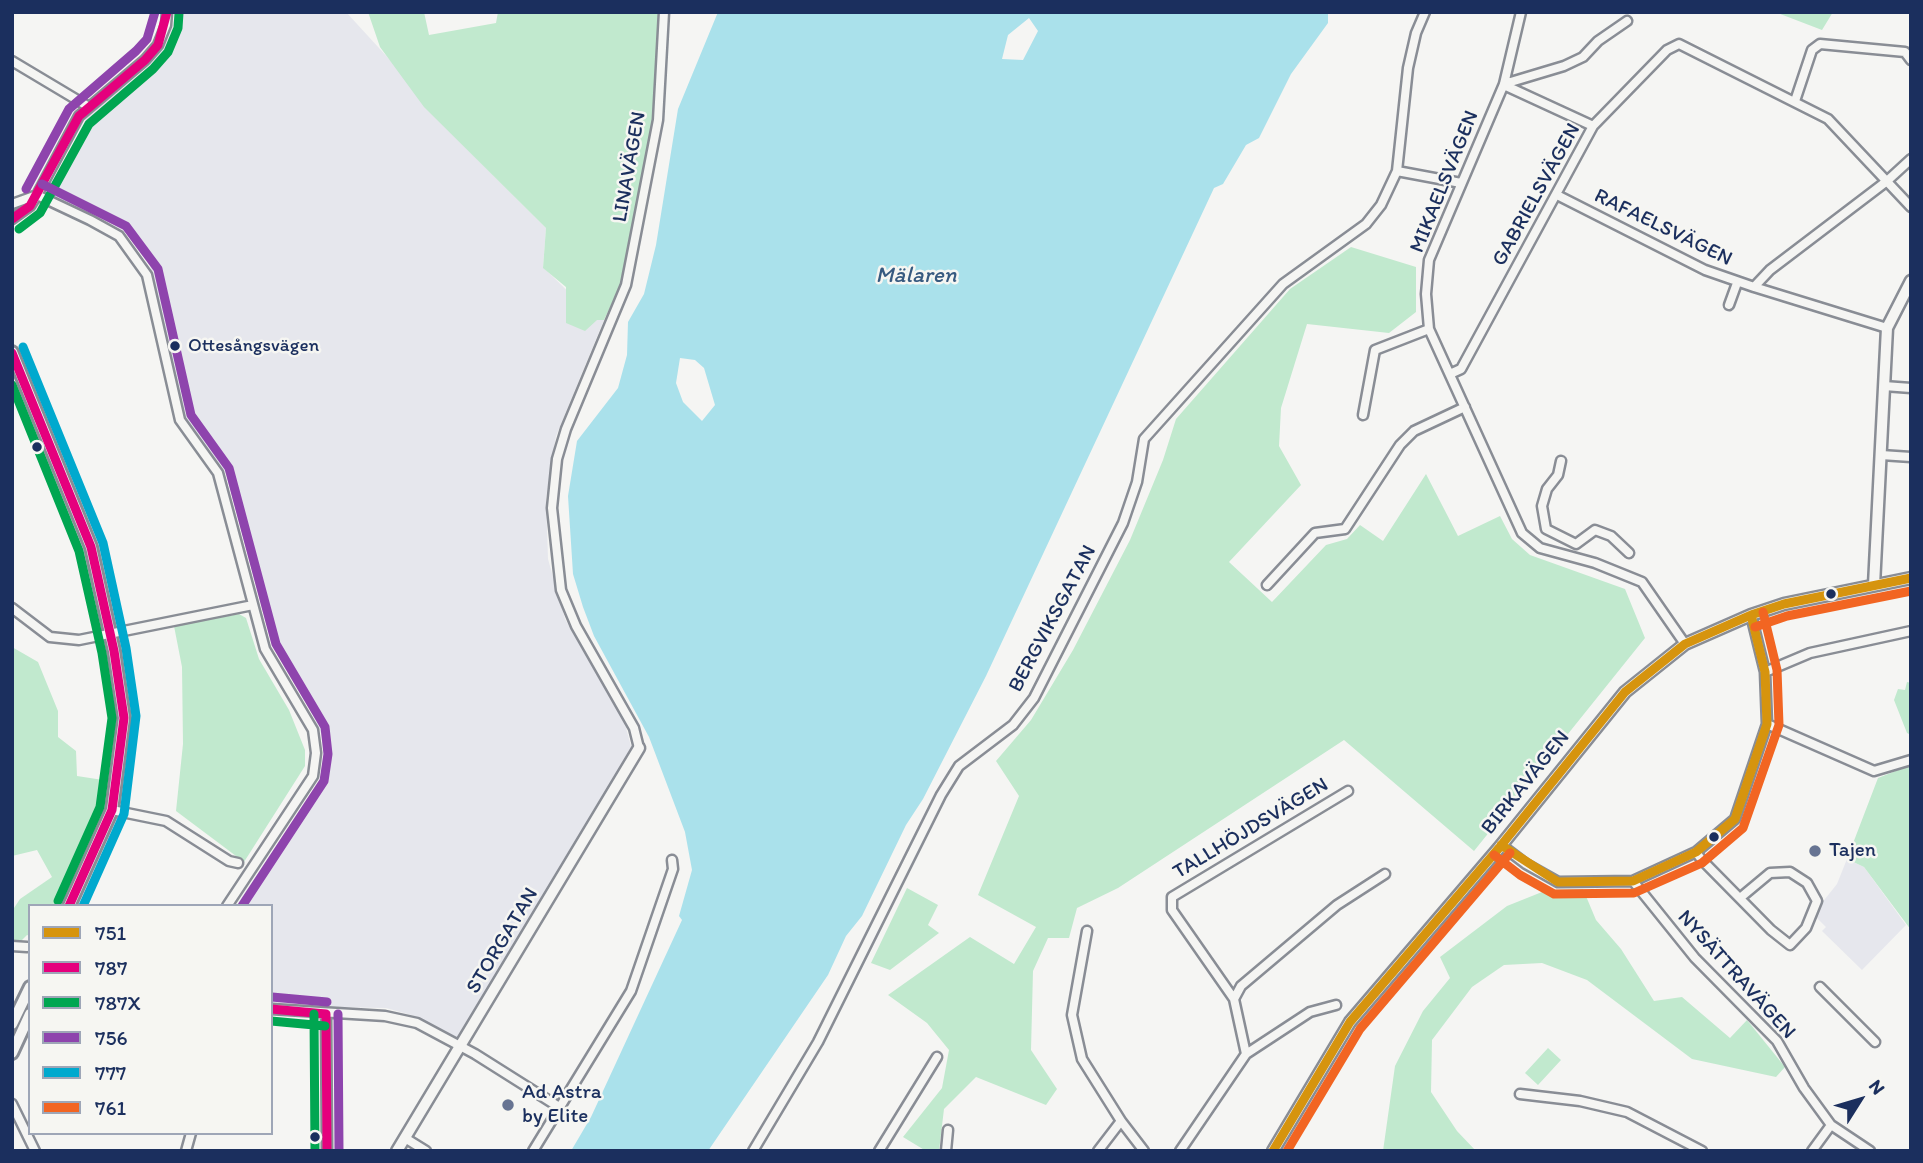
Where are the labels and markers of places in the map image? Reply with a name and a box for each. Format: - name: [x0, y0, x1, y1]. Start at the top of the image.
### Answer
- place label: Ottesångsvägen: [188, 335, 319, 357]
- marker: Ottesångsvägen: [168, 339, 182, 353]
- unlabelled marker: [30, 440, 44, 454]
- unlabelled marker: [1824, 587, 1838, 601]
- unlabelled marker: [1707, 830, 1721, 844]
- place label: Tajen: [1829, 838, 1876, 864]
- marker: Tajen: [1807, 843, 1823, 859]
- place label: Ad Astra by Elite: [522, 1080, 602, 1130]
- marker: Ad Astra by Elite: [500, 1097, 516, 1113]
- unlabelled marker: [308, 1130, 322, 1144]

